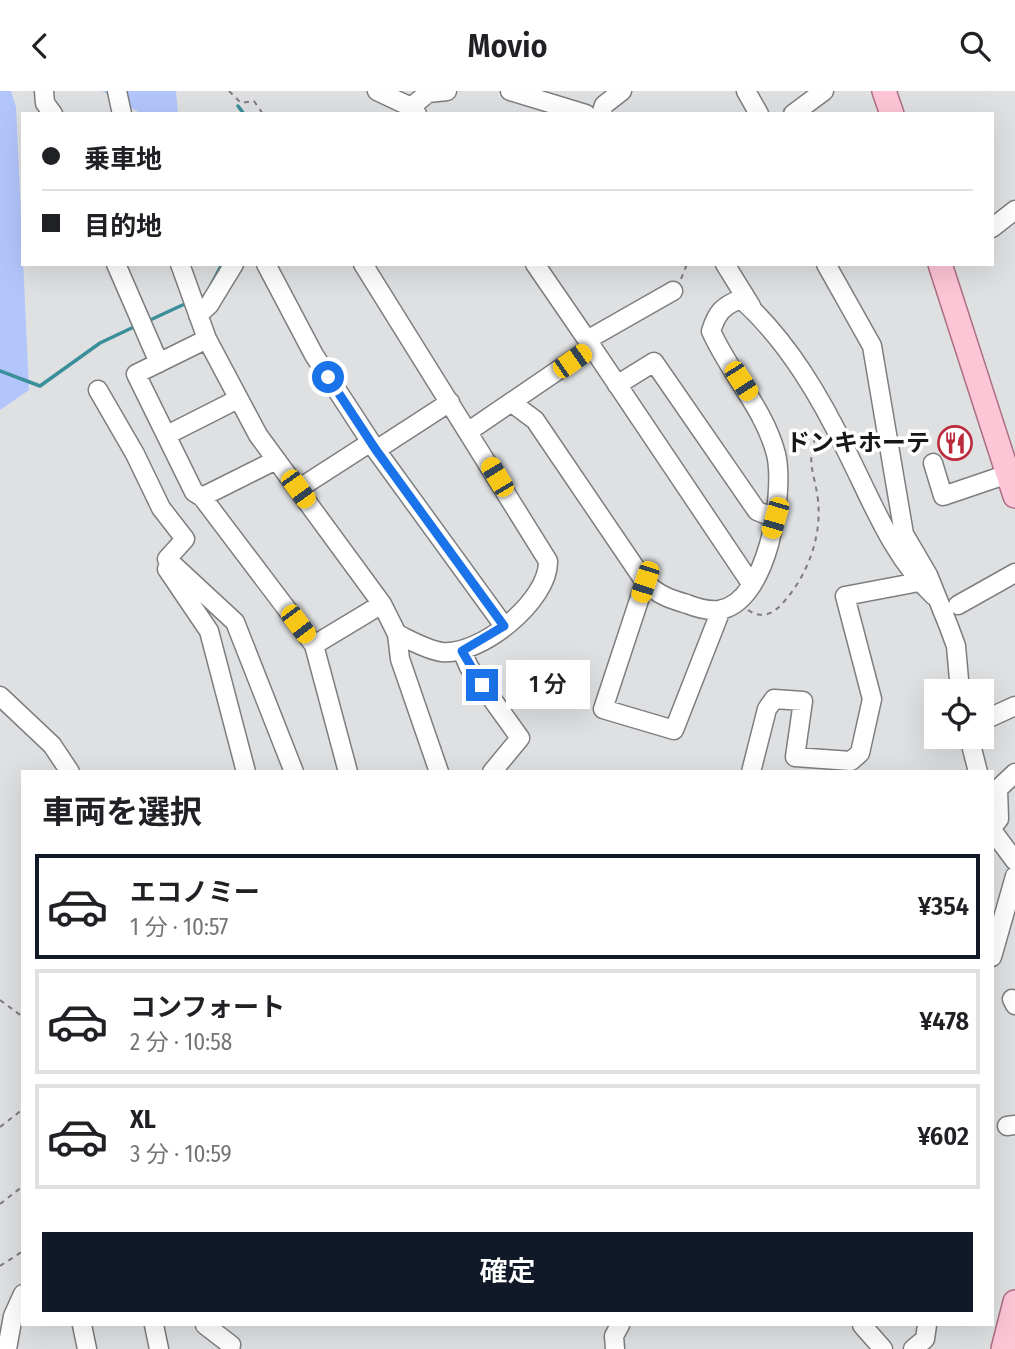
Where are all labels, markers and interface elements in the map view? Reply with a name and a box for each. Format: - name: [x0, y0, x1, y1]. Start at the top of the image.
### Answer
- icon: back: [21, 27, 59, 65]
- text: Movio: [467, 27, 548, 65]
- icon: search: [956, 27, 994, 65]
- text: 乗車地: [84, 144, 162, 175]
- text: 目的地: [84, 211, 162, 242]
- car: [549, 340, 596, 382]
- car: [721, 358, 762, 404]
- route start: [312, 361, 344, 393]
- restaurant icon: ドンキホーテ: [936, 424, 974, 462]
- place label: ドンキホーテ: [786, 429, 930, 457]
- car: [478, 454, 517, 500]
- car: [278, 466, 319, 512]
- car: [760, 495, 791, 541]
- car: [629, 559, 662, 605]
- car: [277, 601, 320, 647]
- callout: 1 分: [506, 661, 590, 709]
- route end: [466, 669, 498, 701]
- text: 1 分: [529, 670, 567, 698]
- map controls: [924, 679, 994, 749]
- button: locate: [924, 679, 994, 749]
- text: 車両を選択: [42, 793, 202, 831]
- icon: car: [46, 875, 109, 938]
- text: エコノミー: [130, 877, 260, 908]
- text: ¥354: [918, 891, 969, 922]
- text: 1 分 · 10:57: [130, 913, 228, 941]
- icon: car: [46, 990, 109, 1053]
- text: コンフォート: [130, 992, 285, 1023]
- text: ¥478: [920, 1006, 969, 1037]
- text: 2 分 · 10:58: [130, 1028, 232, 1056]
- text: XL: [130, 1104, 156, 1135]
- icon: car: [46, 1105, 109, 1168]
- text: ¥602: [917, 1121, 969, 1152]
- text: 3 分 · 10:59: [130, 1140, 232, 1168]
- button: 確定: [42, 1232, 973, 1312]

